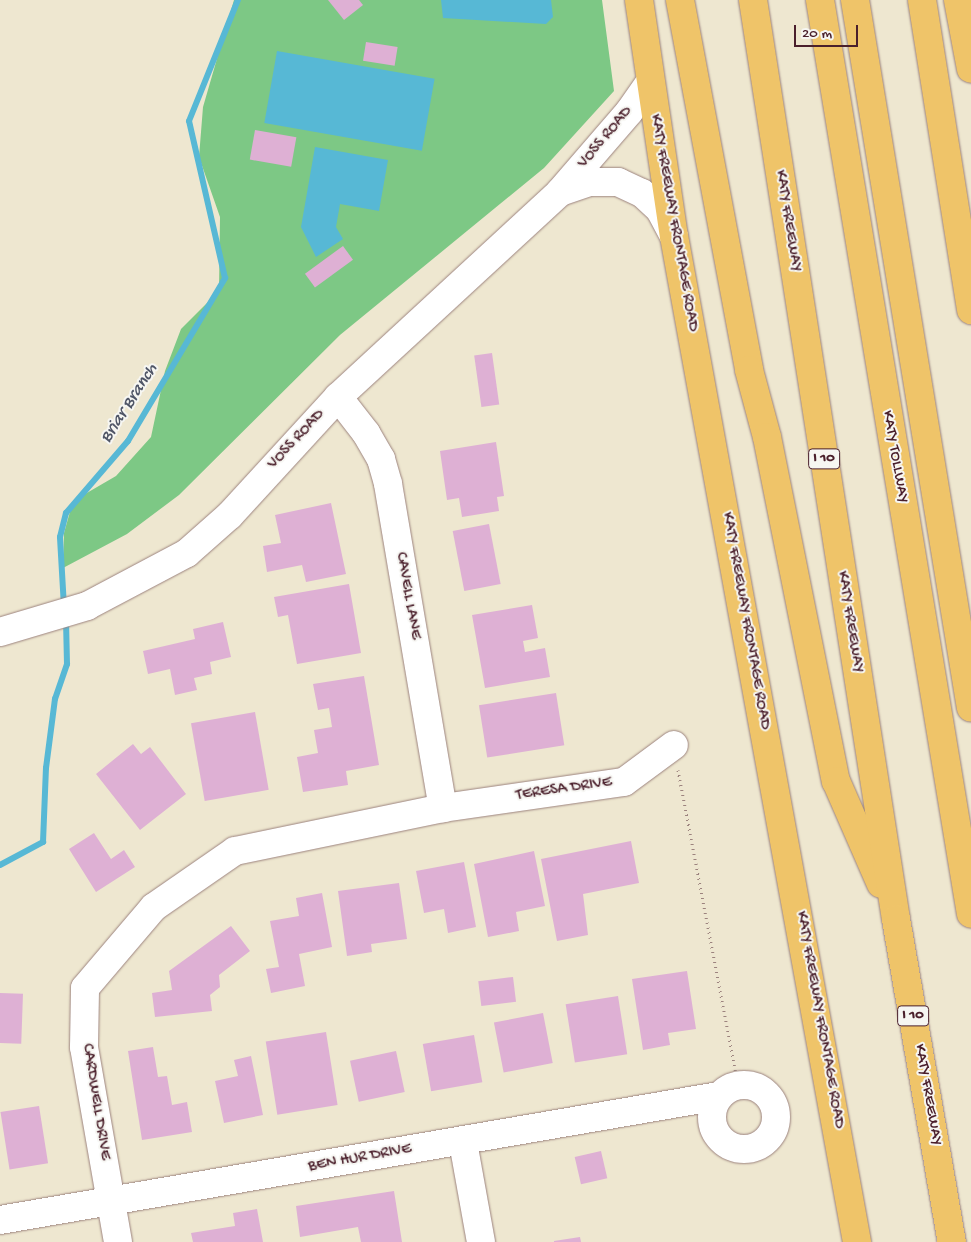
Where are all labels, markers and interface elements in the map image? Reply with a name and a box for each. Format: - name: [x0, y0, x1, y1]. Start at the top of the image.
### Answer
- scale bar: [796, 15, 860, 47]
- text: 20 m: [802, 25, 832, 43]
- street label: VOSS ROAD: [575, 103, 637, 173]
- street label: KATY FREEWAY FRONTAGE ROAD: [644, 113, 702, 333]
- street label: KATY FREEWAY: [769, 169, 805, 273]
- water label: Briar Branch: [96, 360, 164, 448]
- street label: VOSS ROAD: [264, 406, 330, 474]
- street label: KATY TOLLWAY: [876, 409, 912, 505]
- road number: I 10: [808, 446, 840, 472]
- street label: KATY FREEWAY FRONTAGE ROAD: [716, 511, 774, 731]
- street label: CAVELL LANE: [390, 551, 424, 641]
- street label: KATY FREEWAY: [831, 570, 867, 674]
- street label: TERESA DRIVE: [515, 774, 613, 806]
- street label: KATY FREEWAY FRONTAGE ROAD: [790, 910, 848, 1130]
- road number: I 10: [897, 1004, 929, 1028]
- street label: CARDWELL DRIVE: [76, 1042, 114, 1162]
- street label: KATY FREEWAY: [909, 1043, 945, 1147]
- street label: BEN HUR DRIVE: [307, 1140, 413, 1178]

